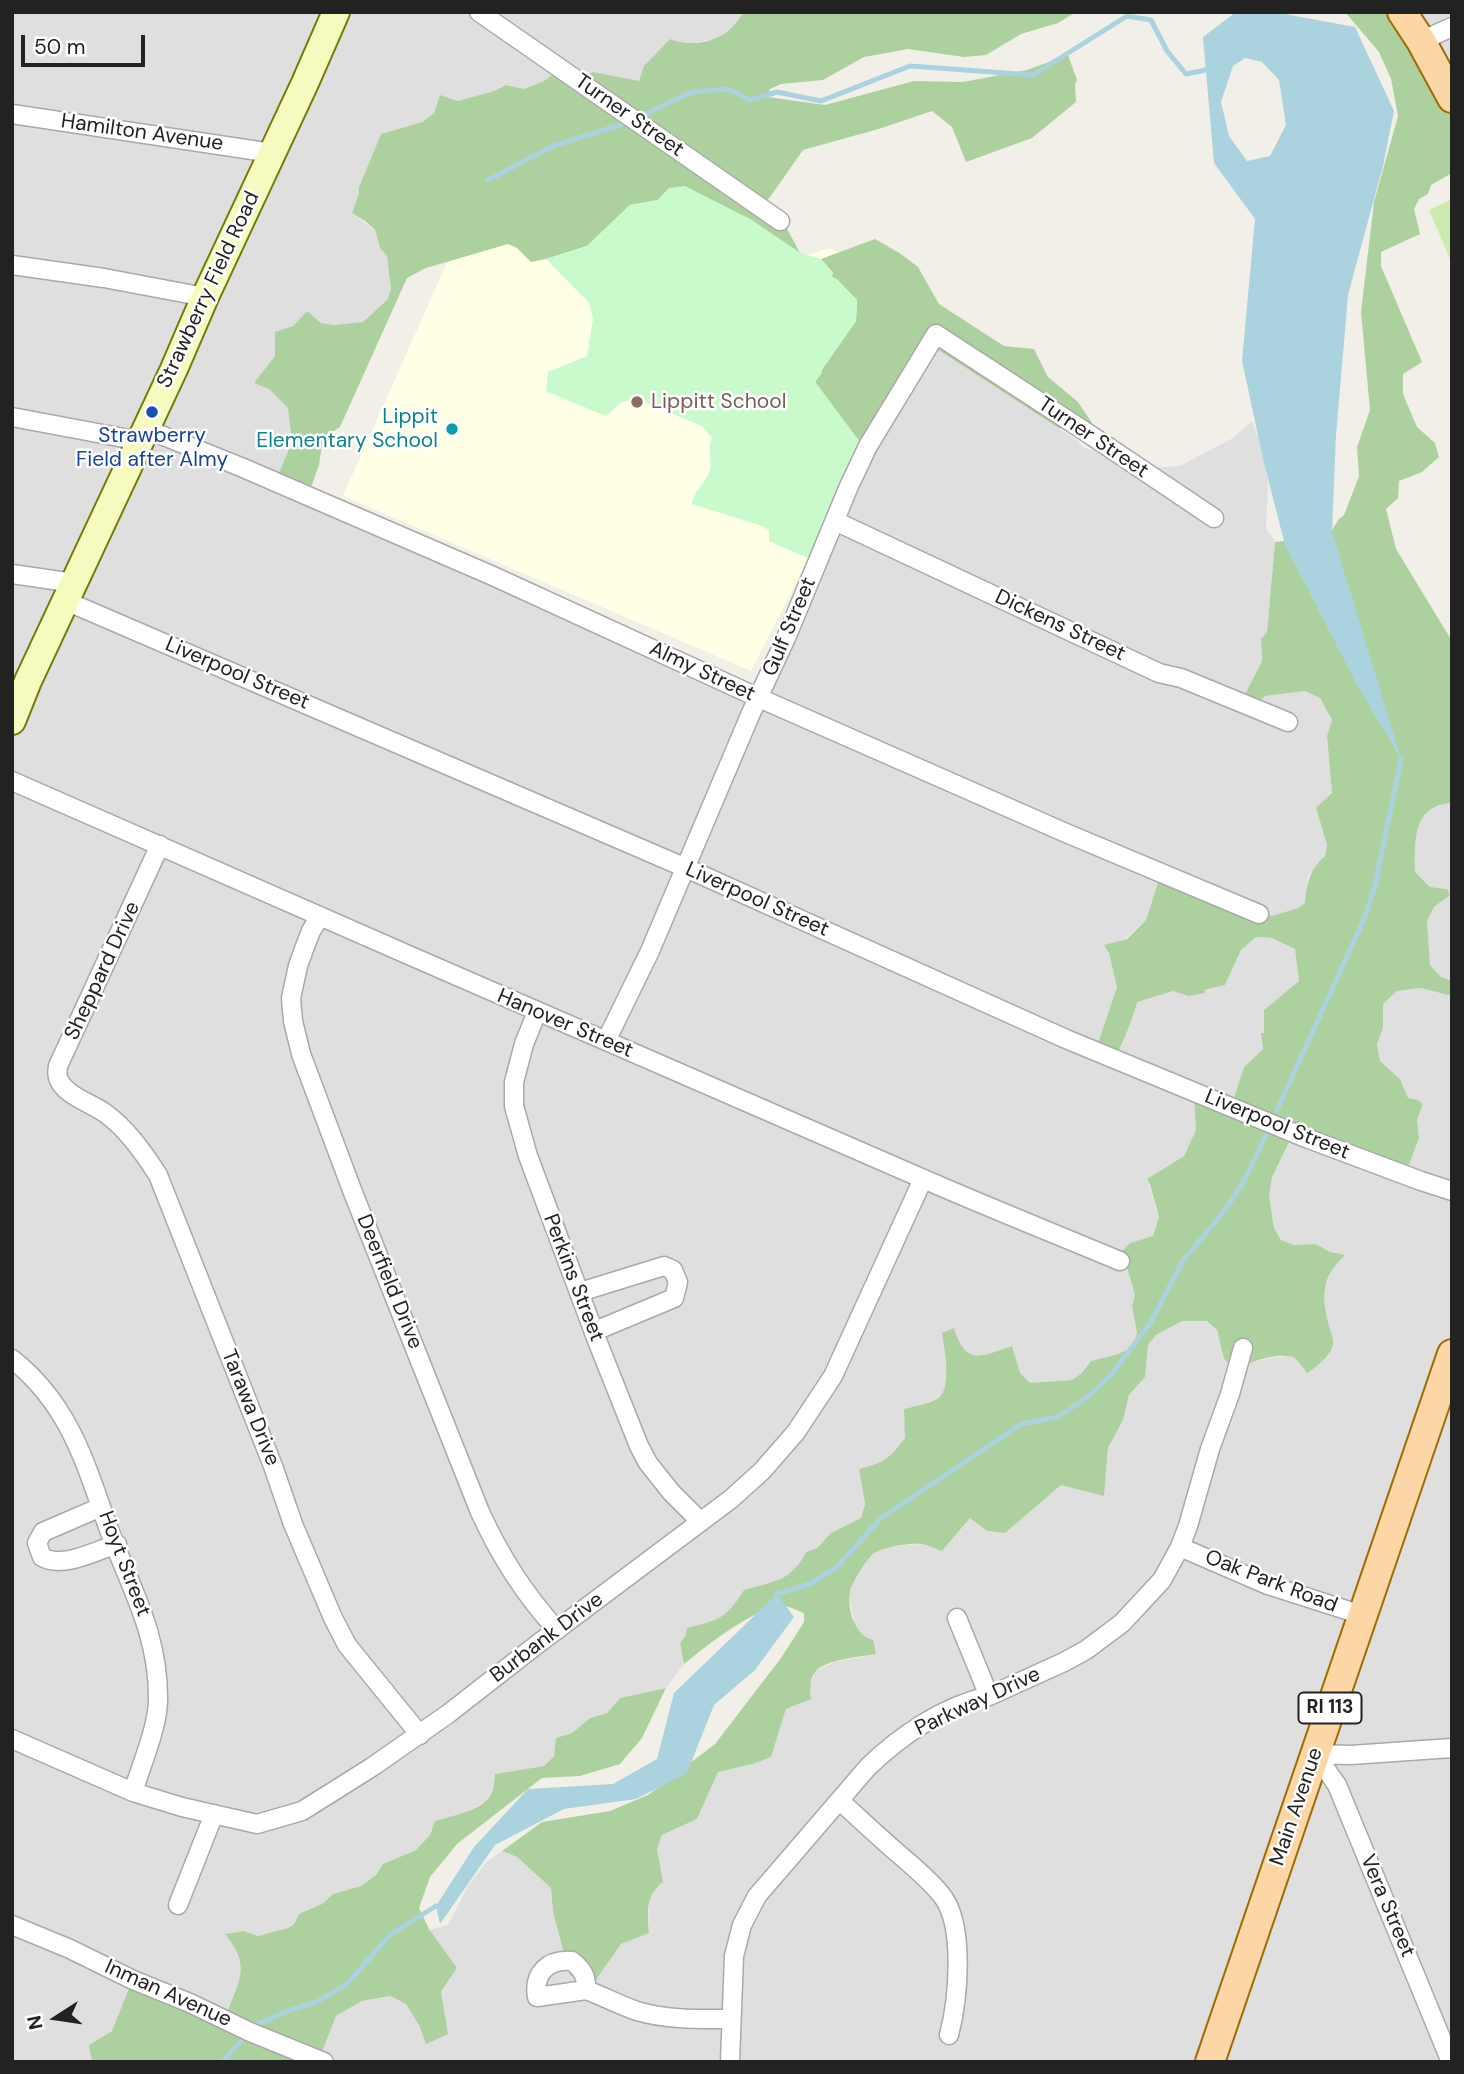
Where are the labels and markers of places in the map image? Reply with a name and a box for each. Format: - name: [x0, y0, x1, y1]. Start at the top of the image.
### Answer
- place label: Lippitt School: [651, 389, 786, 415]
- marker: Lippitt School: [629, 394, 645, 410]
- marker: Strawberry Field after Almy: [144, 404, 160, 420]
- place label: Lippit Elementary School: [256, 404, 438, 454]
- marker: Lippit Elementary School: [444, 421, 460, 437]
- place label: Strawberry Field after Almy: [76, 423, 228, 473]

